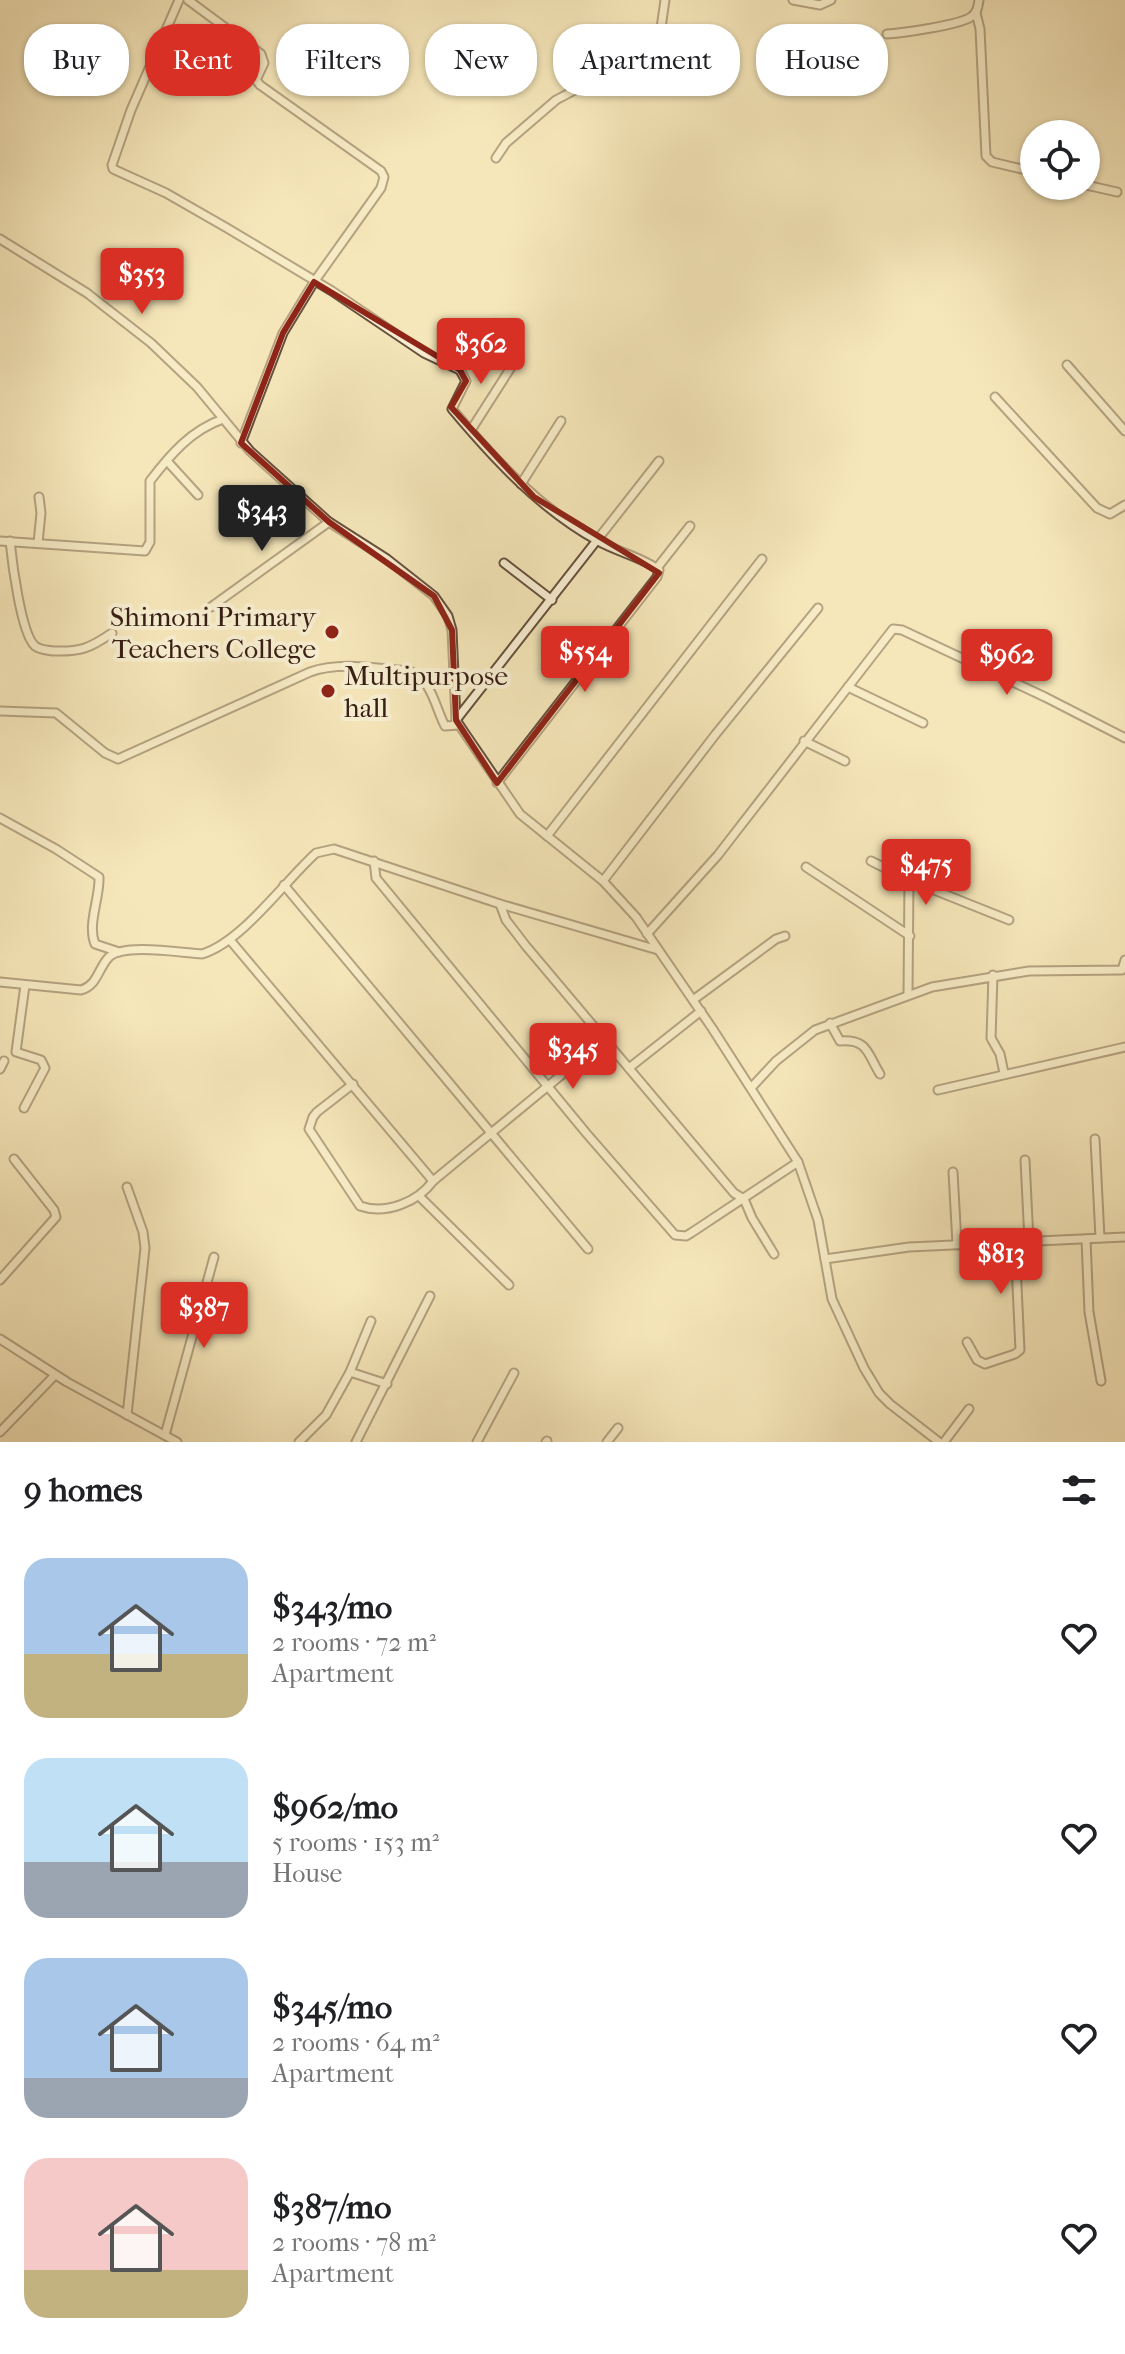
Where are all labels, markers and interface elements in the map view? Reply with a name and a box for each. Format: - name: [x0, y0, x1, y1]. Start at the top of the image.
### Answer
- chip: Buy: [24, 24, 129, 96]
- chip: Rent: [145, 24, 260, 96]
- chip: Filters: [276, 24, 409, 96]
- chip: New: [425, 24, 537, 96]
- chip: Apartment: [553, 24, 740, 96]
- chip: House: [756, 24, 888, 96]
- map controls: [1020, 120, 1100, 200]
- button: locate: [1020, 120, 1100, 200]
- pin: $353: [95, 248, 189, 316]
- text: $353: [119, 258, 165, 289]
- pin: $362: [434, 318, 528, 386]
- text: $362: [455, 328, 507, 359]
- pin: $343: [215, 485, 309, 553]
- text: $343: [237, 495, 287, 526]
- place label: Shimoni Primary Teachers College: [110, 600, 317, 665]
- marker: Shimoni Primary Teachers College: [323, 623, 341, 641]
- pin: $554: [538, 626, 632, 694]
- pin: $962: [960, 629, 1054, 697]
- text: $554: [559, 636, 611, 667]
- text: $962: [979, 639, 1035, 670]
- place label: Multipurpose hall: [344, 659, 508, 724]
- marker: Multipurpose hall: [319, 682, 337, 700]
- pin: $475: [879, 839, 973, 907]
- text: $475: [900, 849, 952, 880]
- pin: $345: [526, 1023, 620, 1091]
- text: $345: [548, 1033, 598, 1064]
- pin: $813: [954, 1228, 1048, 1296]
- text: $813: [977, 1238, 1025, 1269]
- pin: $387: [157, 1282, 251, 1350]
- text: $387: [179, 1292, 229, 1323]
- icon: filters: [1057, 1468, 1101, 1512]
- text: 9 homes: [24, 1470, 143, 1510]
- text: $343/mo: [272, 1587, 392, 1627]
- icon: home: [88, 1590, 184, 1686]
- icon: heart: [1057, 1616, 1101, 1660]
- text: 2 rooms · 72 m²: [272, 1627, 436, 1658]
- text: Apartment: [272, 1658, 394, 1689]
- text: $962/mo: [272, 1787, 398, 1827]
- icon: home: [88, 1790, 184, 1886]
- icon: heart: [1057, 1816, 1101, 1860]
- text: 5 rooms · 153 m²: [272, 1827, 439, 1858]
- text: House: [272, 1858, 342, 1889]
- text: $345/mo: [272, 1987, 392, 2027]
- icon: home: [88, 1990, 184, 2086]
- icon: heart: [1057, 2016, 1101, 2060]
- text: 2 rooms · 64 m²: [272, 2027, 440, 2058]
- text: Apartment: [272, 2058, 394, 2089]
- text: $387/mo: [272, 2187, 391, 2227]
- icon: home: [88, 2190, 184, 2286]
- icon: heart: [1057, 2216, 1101, 2260]
- text: 2 rooms · 78 m²: [272, 2227, 436, 2258]
- text: Apartment: [272, 2258, 394, 2289]

